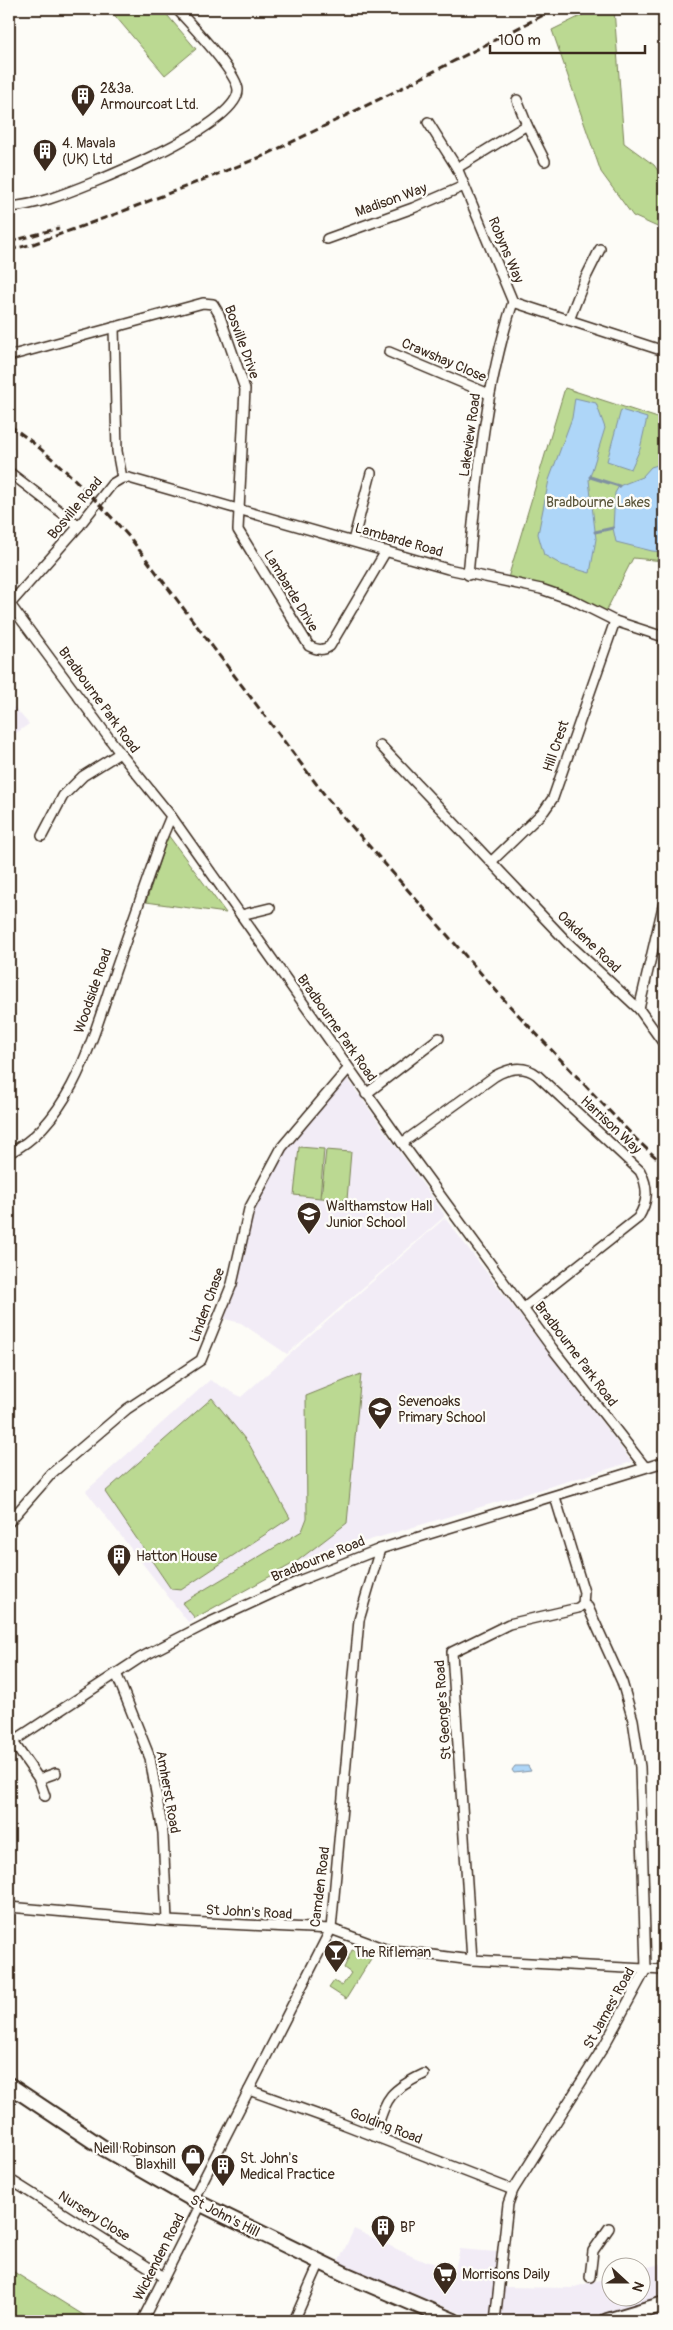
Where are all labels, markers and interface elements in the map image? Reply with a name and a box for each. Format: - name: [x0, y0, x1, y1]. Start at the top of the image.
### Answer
- scale bar: [490, 22, 646, 54]
- text: 100 m: [498, 31, 541, 50]
- place label: 2&3a. Armourcoat Ltd.: [100, 80, 199, 113]
- building icon: 2&3a. Armourcoat Ltd.: [70, 83, 96, 117]
- place label: 4. Mavala (UK) Ltd: [62, 135, 115, 168]
- building icon: 4. Mavala (UK) Ltd: [32, 138, 58, 172]
- street label: Madison Way: [353, 179, 429, 221]
- street label: Robyns Way: [485, 215, 527, 285]
- street label: Bosville Drive: [221, 303, 263, 381]
- street label: Crawshay Close: [399, 334, 489, 386]
- street label: Lakeview Road: [456, 392, 484, 478]
- street label: Bosville Road: [44, 473, 106, 543]
- park label: Bradbourne Lakes: [546, 494, 651, 511]
- street label: Lambarde Road: [353, 519, 445, 561]
- street label: Lambarde Drive: [260, 547, 322, 635]
- street label: Bradbourne Park Road: [55, 644, 143, 757]
- street label: Hill Crest: [539, 718, 573, 774]
- street label: Oakdene Road: [554, 908, 624, 977]
- street label: Woodside Road: [71, 946, 115, 1036]
- street label: Bradbourne Park Road: [294, 971, 381, 1085]
- street label: Harrison Way: [577, 1093, 645, 1157]
- place label: Walthamstow Hall Junior School: [326, 1198, 433, 1231]
- school or university icon: Walthamstow Hall Junior School: [296, 1201, 322, 1235]
- street label: Linden Chase: [186, 1266, 228, 1344]
- street label: Bradbourne Park Road: [531, 1298, 621, 1410]
- place label: Sevenoaks Primary School: [398, 1393, 486, 1426]
- school or university icon: Sevenoaks Primary School: [367, 1396, 393, 1430]
- street label: Bradbourne Road: [269, 1532, 367, 1586]
- building icon: Hatton House: [106, 1543, 132, 1577]
- place label: Hatton House: [136, 1548, 217, 1565]
- street label: St George's Road: [431, 1659, 455, 1761]
- street label: Amherst Road: [152, 1749, 184, 1835]
- street label: Camden Road: [307, 1846, 333, 1928]
- street label: St John's Road: [205, 1901, 293, 1923]
- bar icon: The Rifleman: [323, 1939, 349, 1973]
- place label: The Rifleman: [354, 1944, 431, 1961]
- street label: St James' Road: [580, 1964, 638, 2052]
- street label: Golding Road: [347, 2104, 425, 2148]
- place label: Neill Robinson Blaxhill: [93, 2140, 176, 2173]
- shop icon: Neill Robinson Blaxhill: [180, 2143, 206, 2177]
- place label: St. John's Medical Practice: [240, 2150, 335, 2183]
- building icon: St. John's Medical Practice: [210, 2153, 236, 2187]
- street label: Nursery Close: [55, 2187, 133, 2245]
- street label: St John's Hill: [187, 2191, 263, 2241]
- street label: Wickenden Road: [130, 2210, 188, 2303]
- building icon: BP: [370, 2214, 396, 2248]
- place label: BP: [400, 2219, 416, 2236]
- north arrow: [600, 2258, 650, 2308]
- supermarket icon: Morrisons Daily: [432, 2261, 458, 2295]
- place label: Morrisons Daily: [462, 2266, 550, 2283]
- text: N: [628, 2279, 647, 2294]

